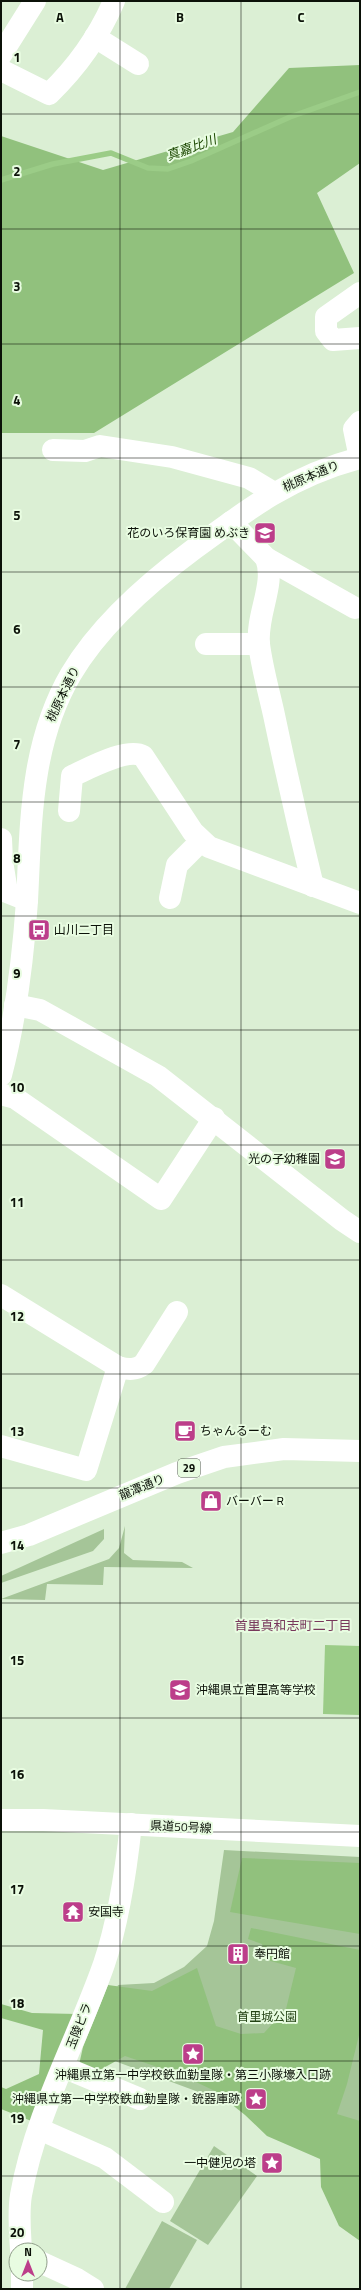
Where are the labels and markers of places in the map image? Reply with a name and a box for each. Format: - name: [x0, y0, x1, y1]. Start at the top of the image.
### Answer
- school or university icon: 花のいろ保育園 めぶき: [252, 520, 278, 546]
- place label: 花のいろ保育園 めぶき: [127, 523, 250, 542]
- bus stop icon: 山川二丁目: [26, 917, 52, 943]
- place label: 山川二丁目: [54, 920, 114, 939]
- school or university icon: 光の子幼稚園: [322, 1146, 348, 1172]
- place label: 光の子幼稚園: [248, 1149, 320, 1168]
- cafe icon: ちゃんるーむ: [172, 1418, 198, 1444]
- place label: ちゃんるーむ: [200, 1421, 272, 1440]
- shop icon: バーバー R: [198, 1488, 224, 1514]
- place label: バーバー R: [226, 1491, 284, 1510]
- school or university icon: 沖縄県立首里高等学校: [167, 1677, 193, 1703]
- place label: 沖縄県立首里高等学校: [196, 1680, 316, 1699]
- temple icon: 安国寺: [60, 1899, 86, 1925]
- place label: 安国寺: [88, 1902, 124, 1921]
- building icon: 奉円館: [225, 1941, 251, 1967]
- place label: 奉円館: [254, 1944, 290, 1963]
- place icon: 沖縄県立第一中学校鉄血勤皇隊・第三小隊壕入口跡: [180, 2041, 206, 2067]
- place label: 沖縄県立第一中学校鉄血勤皇隊・第三小隊壕入口跡: [55, 2065, 331, 2084]
- place icon: 沖縄県立第一中学校鉄血勤皇隊・銃器庫跡: [243, 2086, 269, 2112]
- place label: 沖縄県立第一中学校鉄血勤皇隊・銃器庫跡: [12, 2089, 240, 2108]
- place icon: 一中健児の塔: [259, 2150, 285, 2176]
- place label: 一中健児の塔: [184, 2153, 256, 2172]

